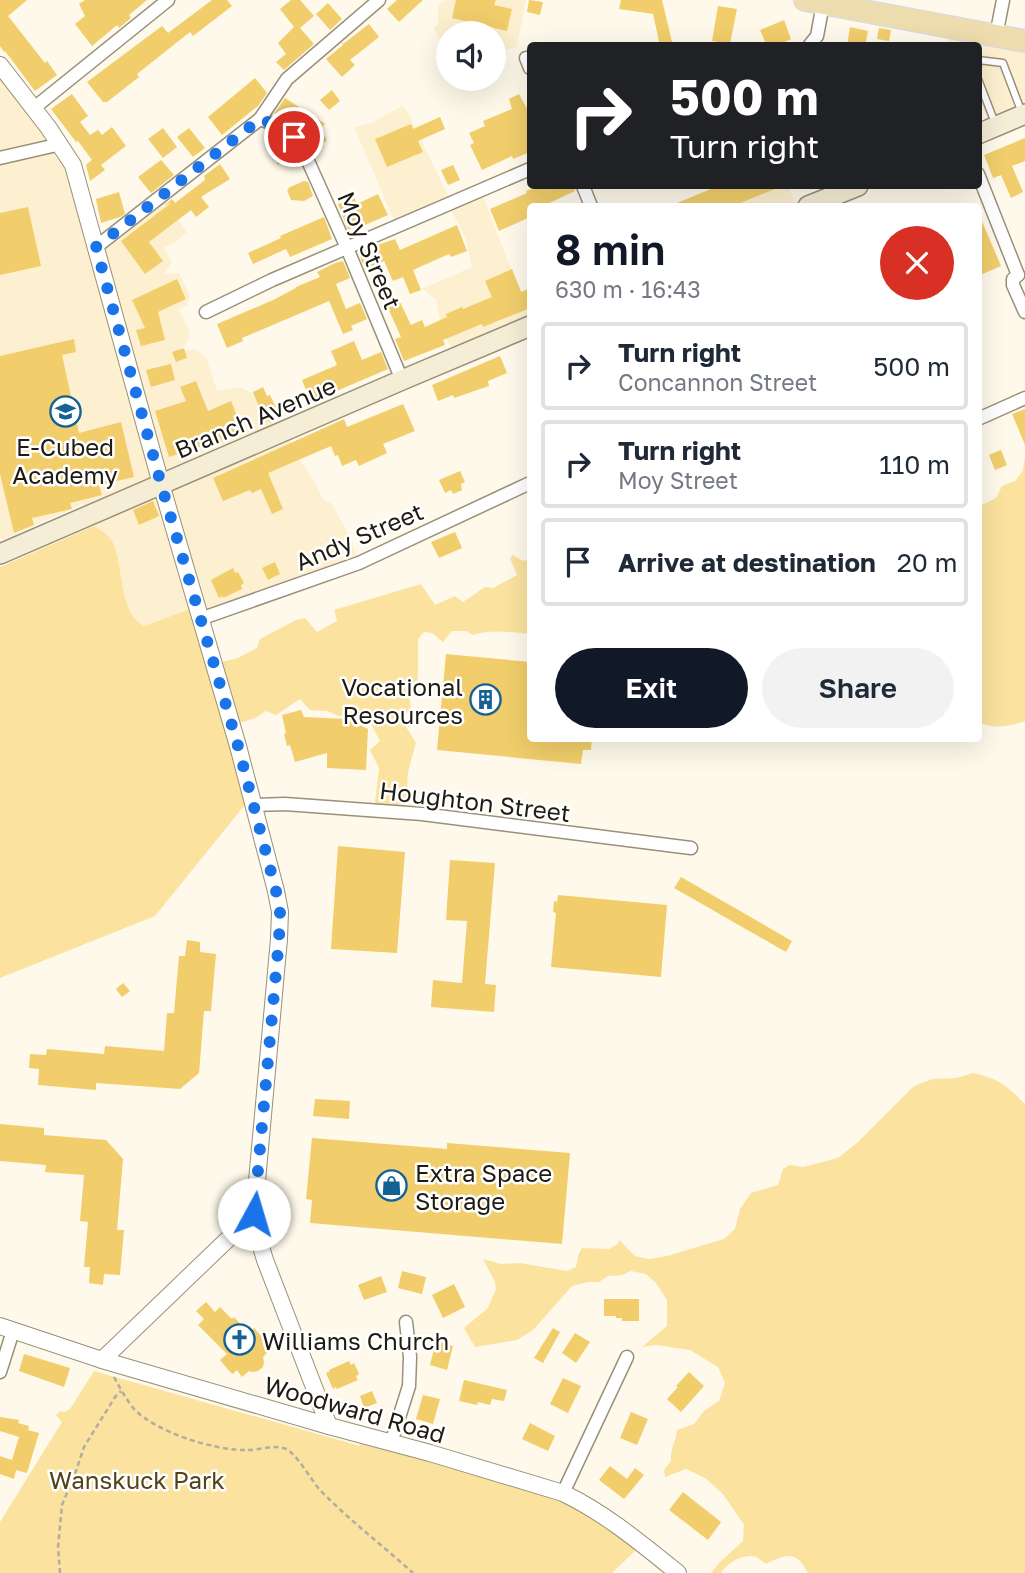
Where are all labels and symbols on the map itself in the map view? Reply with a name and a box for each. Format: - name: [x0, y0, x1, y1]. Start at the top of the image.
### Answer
- pin: [264, 107, 324, 167]
- street label: Moy Street: [332, 187, 408, 313]
- street label: Branch Avenue: [170, 370, 340, 464]
- school or university icon: E-Cubed Academy: [48, 395, 82, 429]
- place label: E-Cubed Academy: [12, 432, 118, 489]
- street label: Andy Street: [291, 496, 427, 576]
- place label: Vocational Resources: [341, 672, 463, 729]
- building icon: Vocational Resources: [469, 683, 503, 717]
- street label: Houghton Street: [378, 775, 572, 827]
- place label: Extra Space Storage: [415, 1158, 552, 1215]
- shop icon: Extra Space Storage: [375, 1169, 409, 1203]
- position arrow: [217, 1177, 291, 1251]
- church icon: Williams Church: [222, 1323, 256, 1357]
- place label: Williams Church: [262, 1326, 449, 1355]
- street label: Woodward Road: [261, 1369, 449, 1449]
- park label: Wanskuck Park: [49, 1465, 225, 1494]

